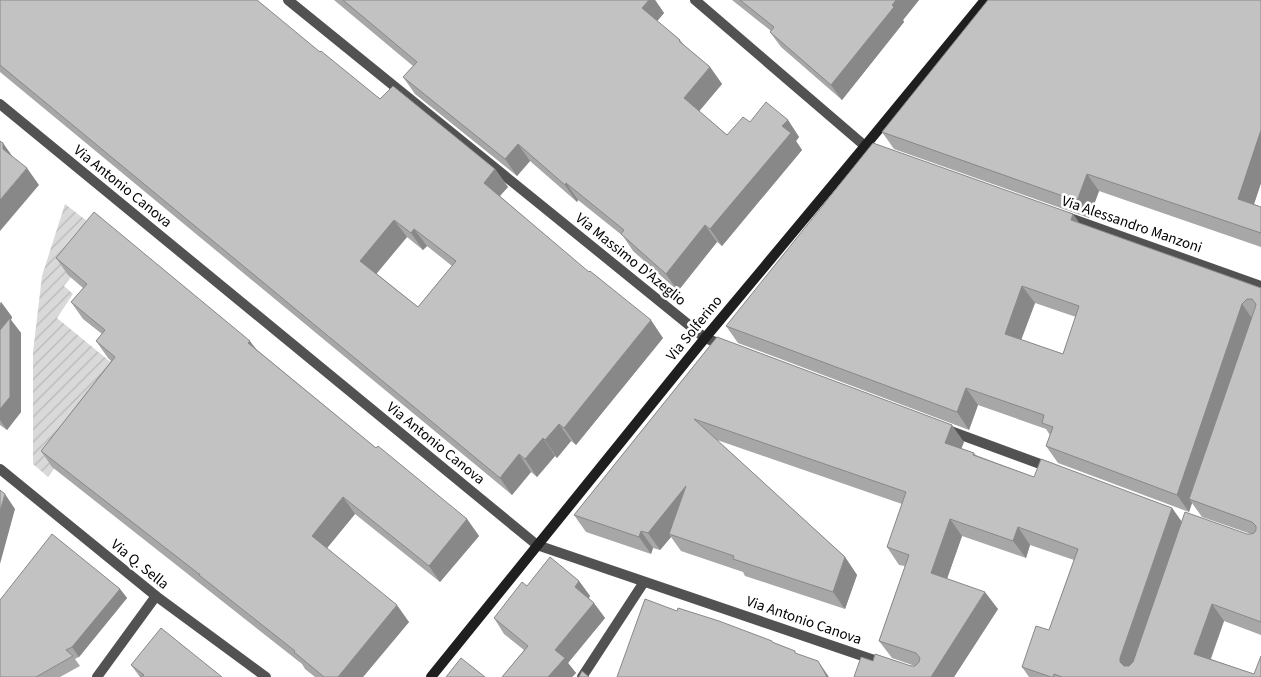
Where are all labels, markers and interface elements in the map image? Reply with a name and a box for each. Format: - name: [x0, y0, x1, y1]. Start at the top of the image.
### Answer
- street label: Via Antonio Canova: [69, 140, 176, 233]
- street label: Via Alessandro Manzoni: [1059, 191, 1205, 258]
- street label: Via Massimo D'Azeglio: [571, 208, 691, 311]
- street label: Via Solferino: [661, 291, 727, 366]
- street label: Via Antonio Canova: [382, 397, 489, 490]
- street label: Via Q. Sella: [106, 534, 173, 594]
- street label: Via Antonio Canova: [743, 591, 864, 650]

